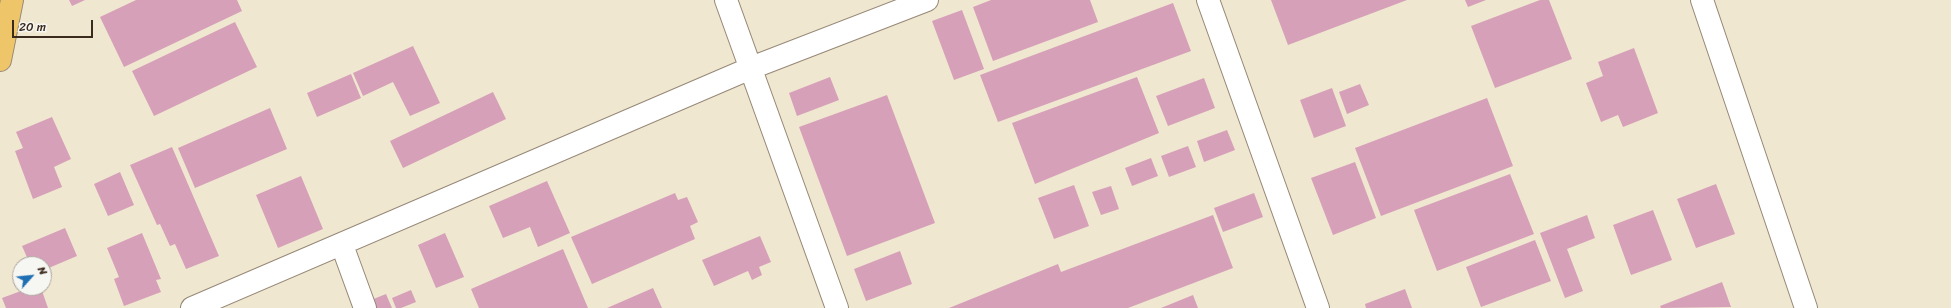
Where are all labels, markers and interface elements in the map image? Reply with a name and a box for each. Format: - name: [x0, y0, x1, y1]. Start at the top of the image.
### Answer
- scale bar: [14, 12, 95, 38]
- text: 20 m: [19, 16, 46, 38]
- north arrow: [12, 256, 52, 296]
- text: N: [32, 263, 52, 278]

